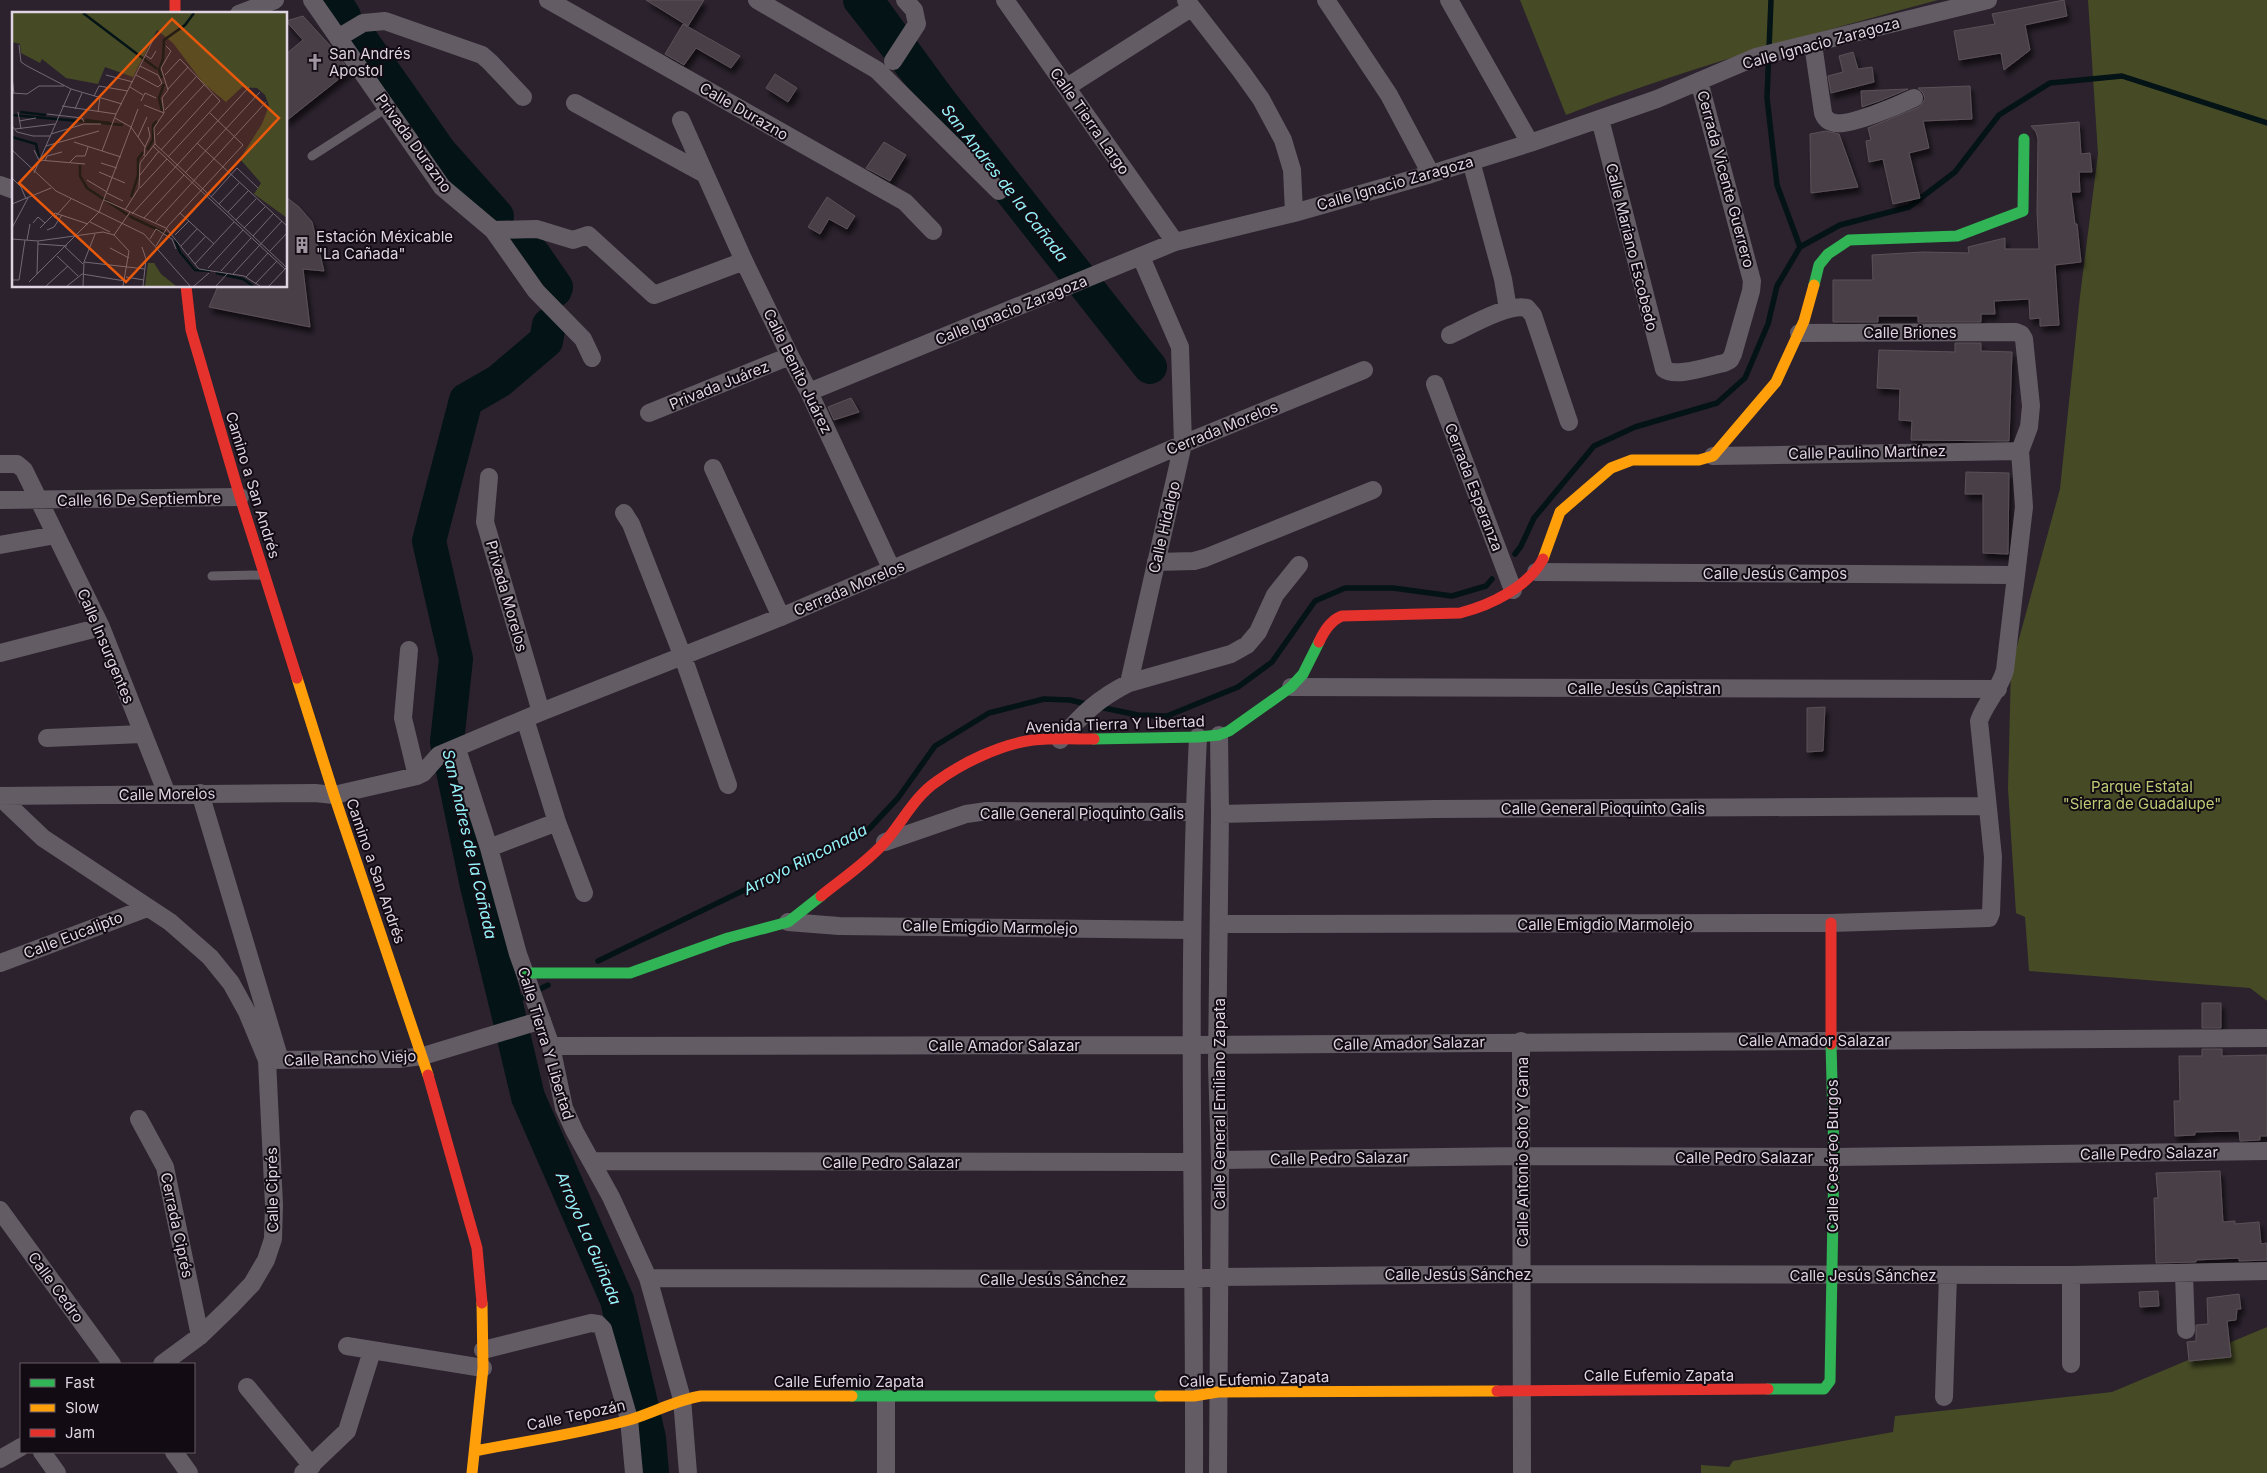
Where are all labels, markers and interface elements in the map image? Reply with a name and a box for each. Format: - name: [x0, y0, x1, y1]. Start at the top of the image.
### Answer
- inset map: [12, 12, 288, 288]
- street label: Calle Ignacio Zaragoza: [1740, 13, 1902, 73]
- place label: San Andrés Apostol: [329, 44, 411, 80]
- church icon: San Andrés Apostol: [305, 52, 325, 72]
- street label: Calle Tierra Largo: [1046, 64, 1134, 178]
- street label: Calle Durazno: [696, 78, 792, 144]
- street label: Cerrada Vicente Guerrero: [1693, 88, 1759, 270]
- street label: Privada Durazno: [372, 90, 456, 196]
- water label: San Andres de la Cañada: [937, 100, 1073, 266]
- street label: Calle Ignacio Zaragoza: [1314, 152, 1476, 214]
- street label: Calle Mariano Escobedo: [1602, 161, 1662, 333]
- place label: Estación Méxicable "La Cañada": [316, 227, 453, 263]
- building icon: Estación Méxicable "La Cañada": [292, 235, 312, 255]
- street label: Calle Ignacio Zaragoza: [932, 271, 1090, 349]
- street label: Calle Benito Juárez: [759, 305, 837, 437]
- street label: Calle Briones: [1863, 323, 1957, 342]
- street label: Privada Juárez: [666, 356, 772, 414]
- street label: Cerrada Morelos: [1163, 397, 1281, 459]
- street label: Camino a San Andrés: [222, 409, 284, 561]
- street label: Cerrada Esperanza: [1441, 420, 1507, 554]
- street label: Calle Paulino Martínez: [1788, 441, 1946, 463]
- street label: Calle Hidalgo: [1144, 479, 1184, 575]
- street label: Calle 16 De Septiembre: [57, 488, 221, 510]
- street label: Privada Morelos: [482, 538, 532, 654]
- street label: Cerrada Morelos: [791, 556, 907, 620]
- street label: Calle Jesús Campos: [1703, 564, 1847, 583]
- street label: Calle Insurgentes: [73, 586, 139, 706]
- street label: Calle Jesús Capistran: [1567, 679, 1721, 698]
- street label: Avenida Tierra Y Libertad: [1025, 711, 1205, 737]
- water label: San Andres de la Cañada: [438, 747, 502, 941]
- park label: Parque Estatal "Sierra de Guadalupe": [2063, 777, 2221, 813]
- street label: Calle Morelos: [118, 784, 216, 804]
- street label: Camino a San Andrés: [342, 796, 410, 946]
- street label: Calle General Pioquinto Galis: [1501, 799, 1705, 818]
- street label: Calle General Pioquinto Galis: [980, 804, 1184, 823]
- water label: Arroyo Rinconada: [739, 819, 870, 899]
- street label: Calle Eucalipto: [21, 907, 125, 963]
- street label: Calle Emigdio Marmolejo: [1517, 915, 1693, 934]
- street label: Calle Emigdio Marmolejo: [902, 916, 1078, 938]
- street label: Calle Tierra Y Libertad: [514, 964, 578, 1122]
- street label: Calle General Emiliano Zapata: [1210, 998, 1229, 1210]
- street label: Calle Amador Salazar: [1738, 1031, 1890, 1050]
- street label: Calle Amador Salazar: [1333, 1032, 1486, 1054]
- street label: Calle Amador Salazar: [928, 1036, 1080, 1055]
- street label: Calle Rancho Viejo: [283, 1046, 417, 1070]
- street label: Calle Antonio Soto Y Gama: [1513, 1057, 1532, 1247]
- street label: Calle Cesáreo Burgos: [1823, 1079, 1842, 1233]
- street label: Calle Pedro Salazar: [2080, 1142, 2219, 1164]
- street label: Calle Ciprés: [262, 1147, 282, 1233]
- street label: Calle Pedro Salazar: [1270, 1147, 1409, 1169]
- street label: Calle Pedro Salazar: [1675, 1148, 1813, 1167]
- street label: Calle Pedro Salazar: [822, 1153, 960, 1172]
- water label: Arroyo La Guiñada: [552, 1167, 626, 1308]
- street label: Cerrada Ciprés: [157, 1171, 197, 1280]
- street label: Calle Cedro: [24, 1248, 88, 1326]
- street label: Calle Jesús Sánchez: [1385, 1265, 1532, 1284]
- street label: Calle Jesús Sánchez: [1790, 1266, 1937, 1285]
- street label: Calle Jesús Sánchez: [980, 1270, 1127, 1289]
- legend: [20, 1363, 195, 1453]
- street label: Calle Eufemio Zapata: [1584, 1366, 1734, 1385]
- street label: Calle Eufemio Zapata: [1179, 1367, 1329, 1391]
- street label: Calle Eufemio Zapata: [774, 1372, 924, 1391]
- text: Fast: [65, 1373, 95, 1392]
- street label: Calle Tepozán: [525, 1395, 627, 1435]
- text: Slow: [65, 1398, 99, 1417]
- text: Jam: [65, 1423, 95, 1442]

